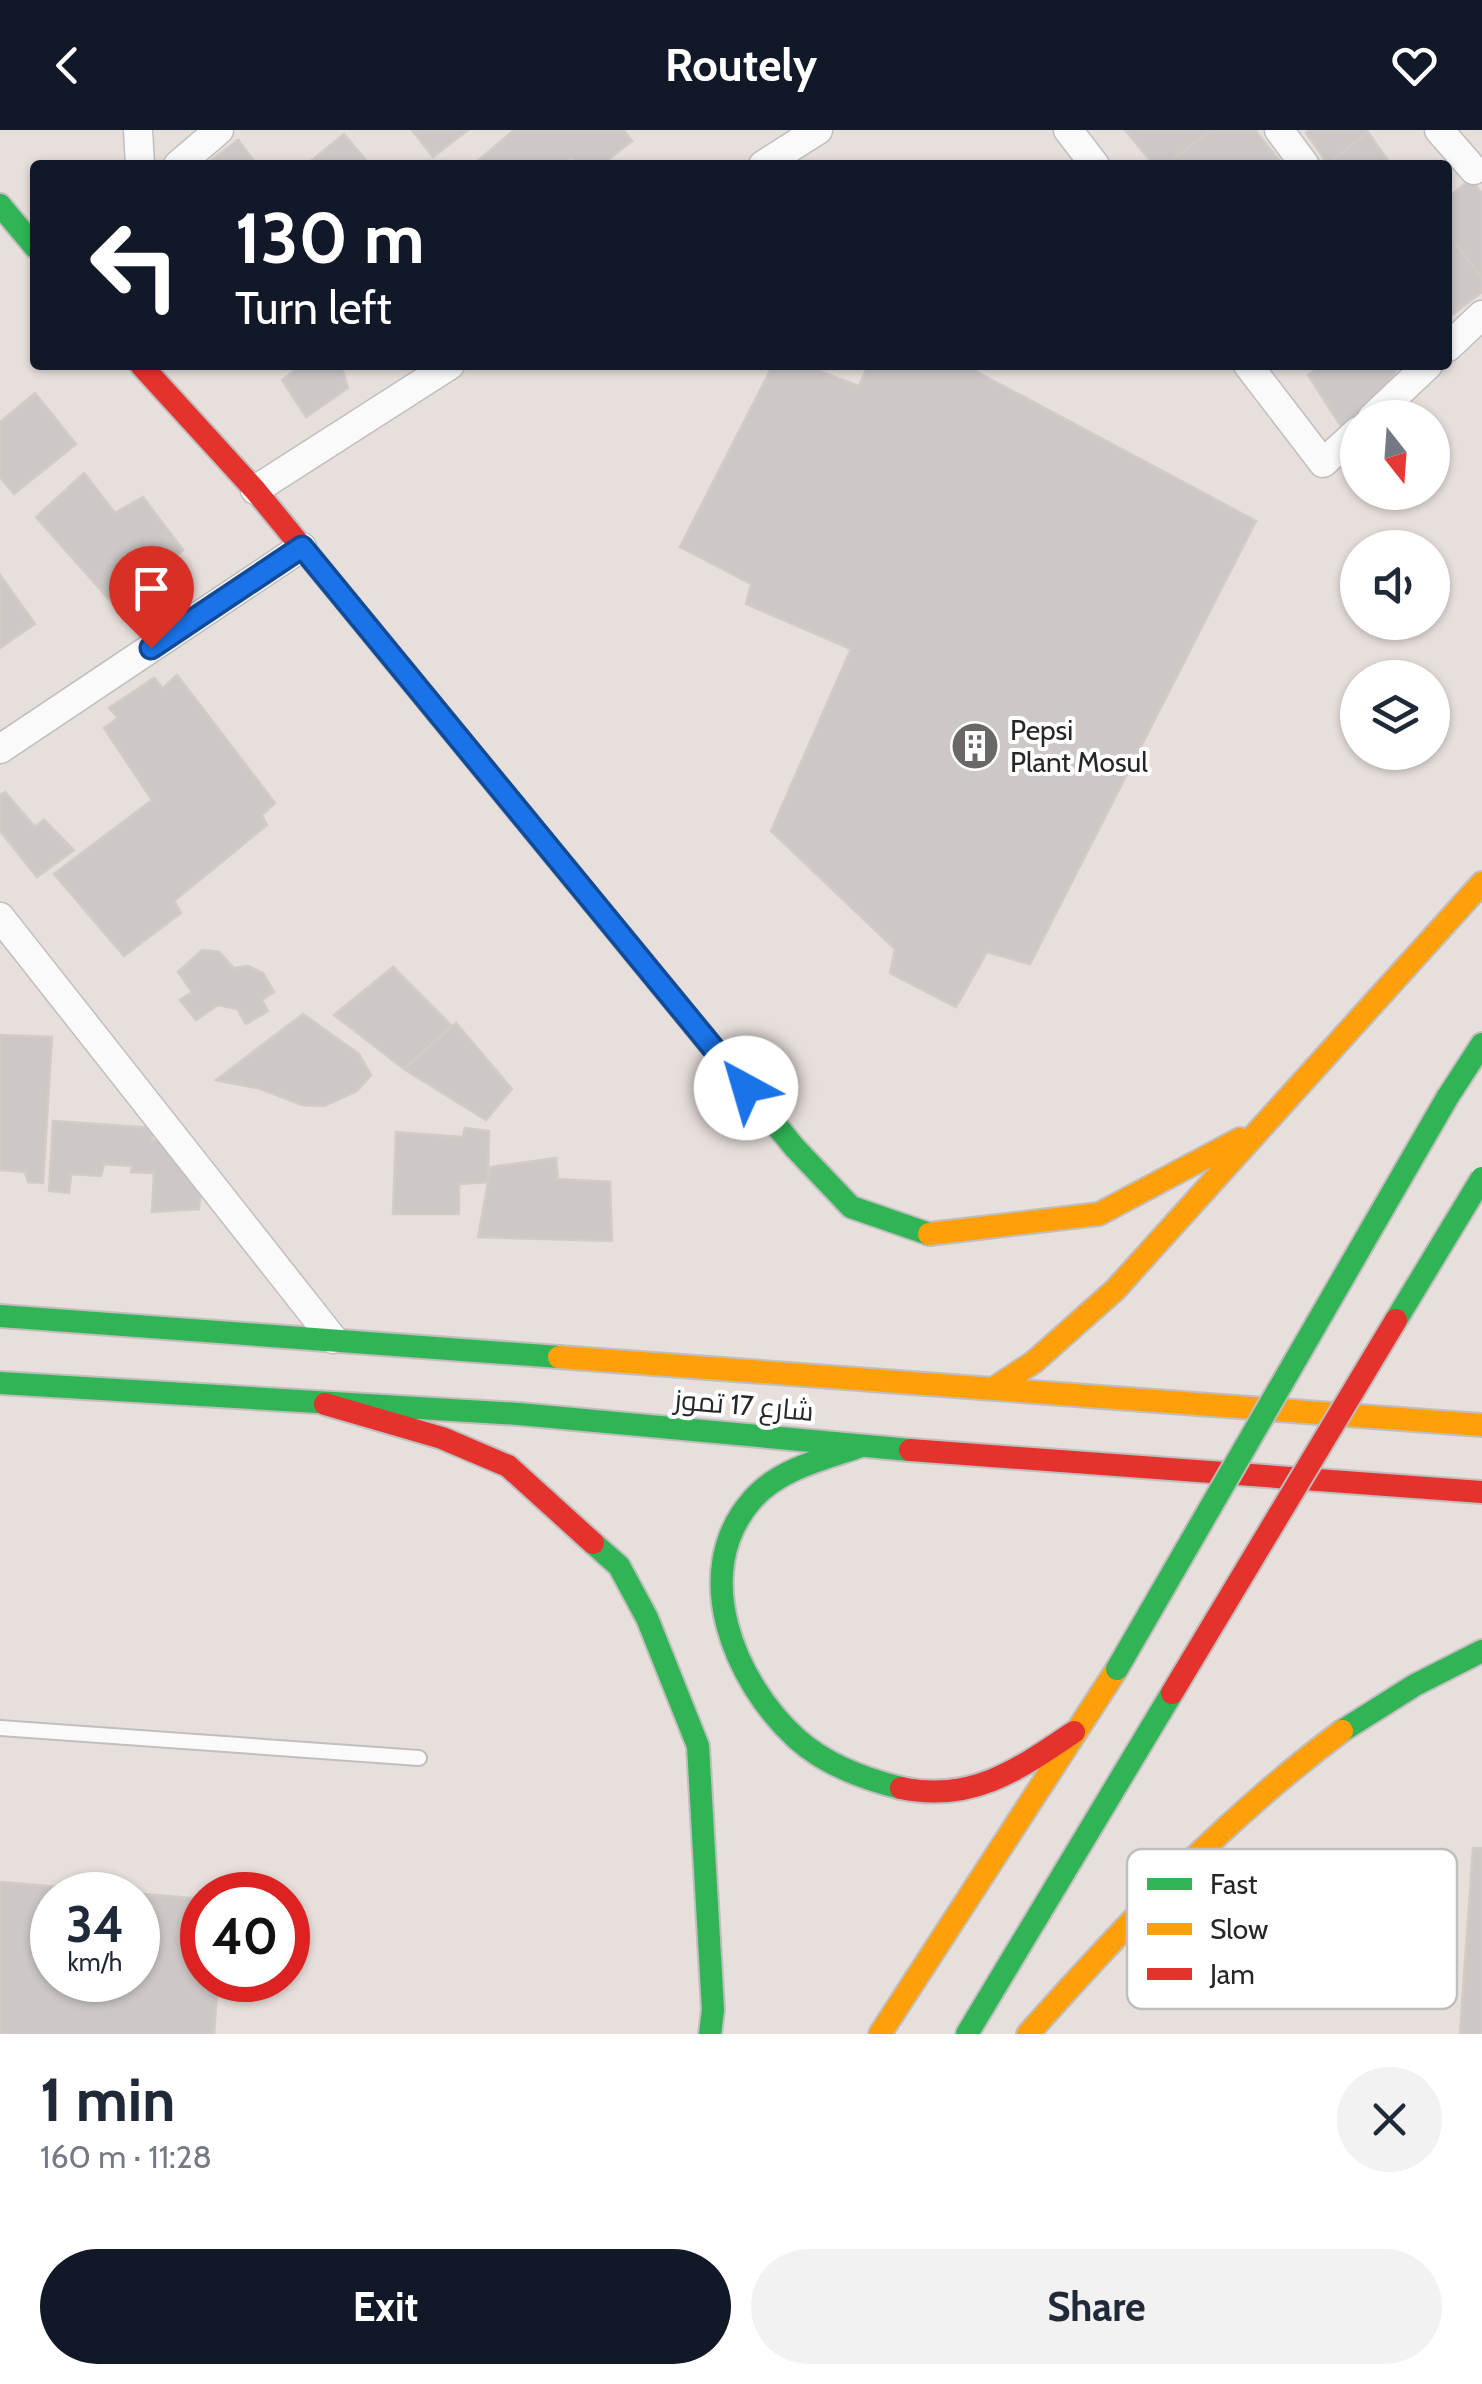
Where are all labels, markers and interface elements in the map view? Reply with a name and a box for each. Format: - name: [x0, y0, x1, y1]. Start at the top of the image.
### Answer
- icon: back: [40, 38, 95, 93]
- text: Routely: [665, 38, 817, 92]
- icon: heart: [1387, 38, 1442, 93]
- text: 130 m: [235, 195, 425, 281]
- icon: left: [70, 200, 200, 330]
- text: Turn left: [235, 281, 392, 335]
- north arrow: [1340, 400, 1450, 510]
- map controls: [1340, 400, 1450, 770]
- button: sound: [1340, 530, 1450, 640]
- pin: [109, 546, 194, 649]
- icon: arrive: [124, 561, 179, 616]
- button: layers: [1340, 660, 1450, 770]
- place label: Pepsi Plant Mosul: [1010, 713, 1148, 779]
- building icon: Pepsi Plant Mosul: [949, 720, 1001, 772]
- position arrow: [694, 1036, 798, 1140]
- street label: شارع 17 تموز: [671, 1382, 815, 1430]
- legend: [1127, 1849, 1457, 2009]
- text: Fast: [1210, 1867, 1258, 1901]
- speed limit sign: 40: [180, 1872, 310, 2002]
- text: 34: [66, 1894, 124, 1955]
- text: Slow: [1210, 1912, 1268, 1946]
- text: km/h: [68, 1947, 122, 1977]
- text: Jam: [1209, 1957, 1255, 1991]
- text: 1 min: [40, 2063, 175, 2136]
- button: close: [1337, 2067, 1442, 2172]
- text: 160 m · 11:28: [40, 2137, 212, 2176]
- button: Exit: [40, 2249, 731, 2364]
- button: Share: [751, 2249, 1442, 2364]

